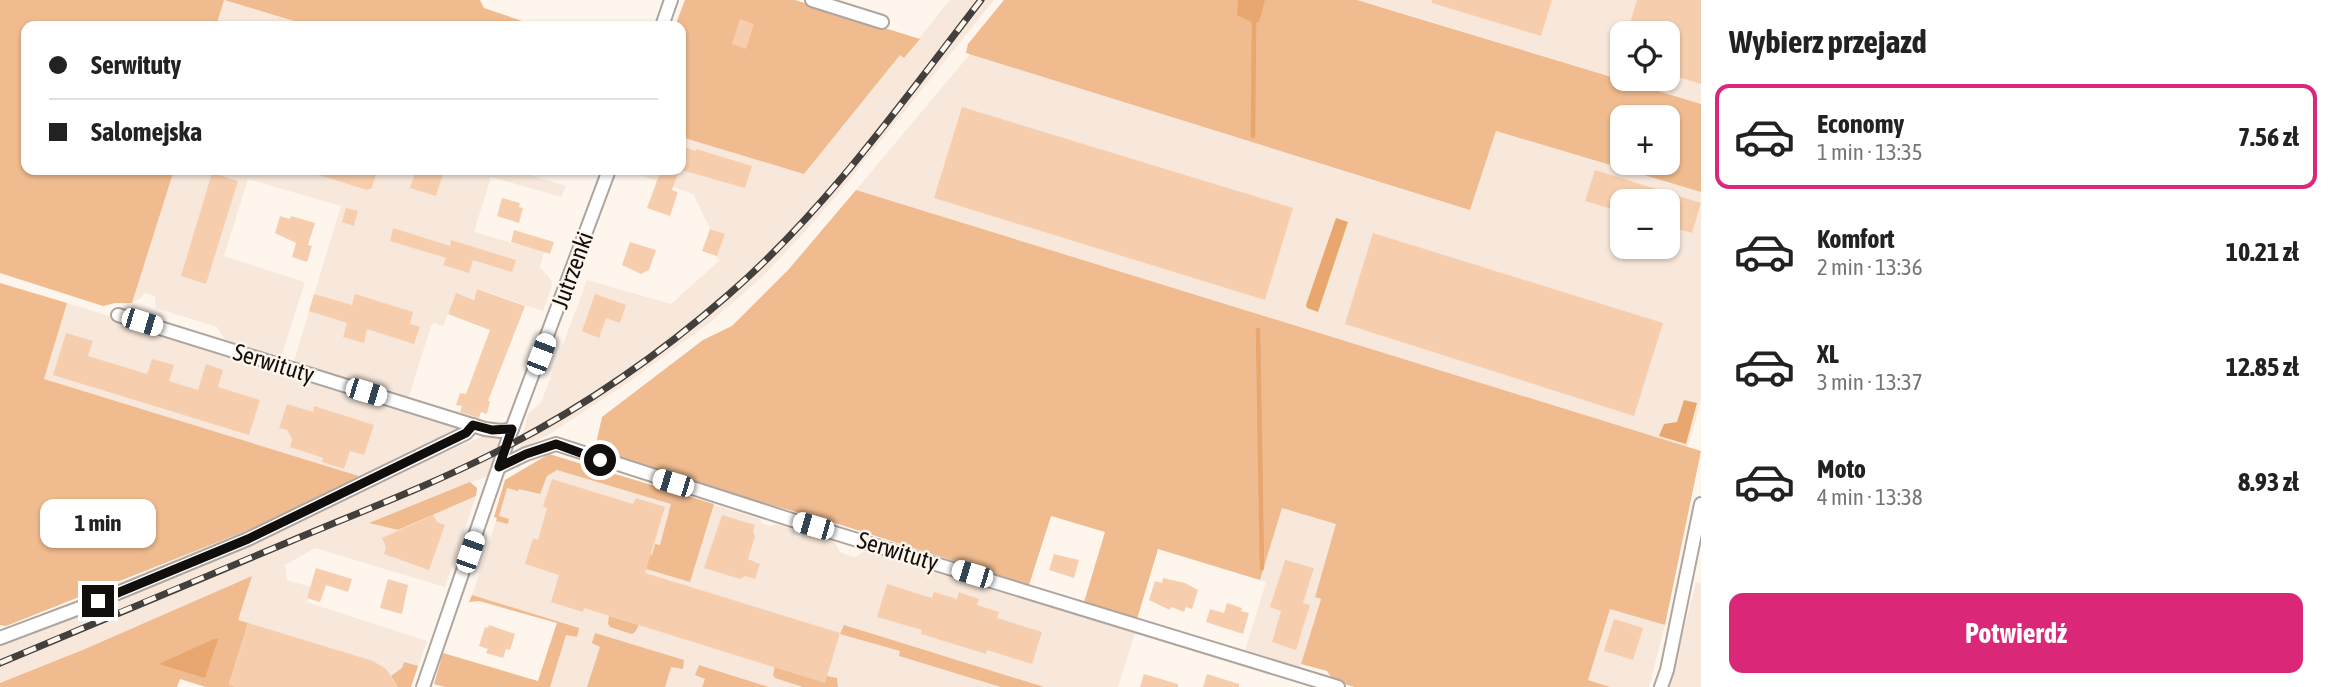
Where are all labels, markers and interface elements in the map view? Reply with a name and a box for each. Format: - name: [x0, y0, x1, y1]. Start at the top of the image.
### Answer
- map controls: [1610, 21, 1680, 259]
- button: locate: [1610, 21, 1680, 91]
- text: Wybierz przejazd: [1729, 23, 1927, 60]
- text: Serwituty: [91, 50, 181, 80]
- button: +: [1610, 105, 1680, 175]
- icon: car: [1733, 105, 1796, 168]
- text: Economy: [1817, 109, 1904, 139]
- text: Salomejska: [91, 117, 202, 147]
- text: 7.56 zł: [2238, 122, 2299, 152]
- text: 1 min · 13:35: [1817, 139, 1923, 165]
- button: −: [1610, 189, 1680, 259]
- icon: car: [1733, 220, 1796, 283]
- text: Komfort: [1817, 224, 1894, 254]
- street label: Jutrzenki: [546, 228, 598, 312]
- text: 10.21 zł: [2226, 237, 2299, 267]
- text: 2 min · 13:36: [1817, 254, 1923, 280]
- car: [119, 306, 166, 338]
- car: [524, 331, 559, 377]
- icon: car: [1733, 335, 1796, 398]
- street label: Serwituty: [230, 338, 318, 388]
- text: XL: [1817, 339, 1839, 369]
- text: 12.85 zł: [2226, 352, 2299, 382]
- text: 3 min · 13:37: [1817, 369, 1923, 395]
- car: [343, 376, 390, 408]
- route start: [584, 444, 616, 476]
- icon: car: [1733, 450, 1796, 513]
- text: Moto: [1817, 454, 1866, 484]
- car: [650, 467, 697, 499]
- text: 8.93 zł: [2238, 467, 2299, 497]
- text: 4 min · 13:38: [1817, 484, 1923, 510]
- callout: 1 min: [40, 500, 156, 548]
- text: 1 min: [75, 510, 121, 536]
- car: [790, 510, 837, 542]
- street label: Serwituty: [854, 526, 942, 576]
- car: [454, 529, 487, 575]
- car: [949, 558, 996, 590]
- route end: [82, 585, 114, 617]
- button: Potwierdź: [1729, 593, 2303, 673]

